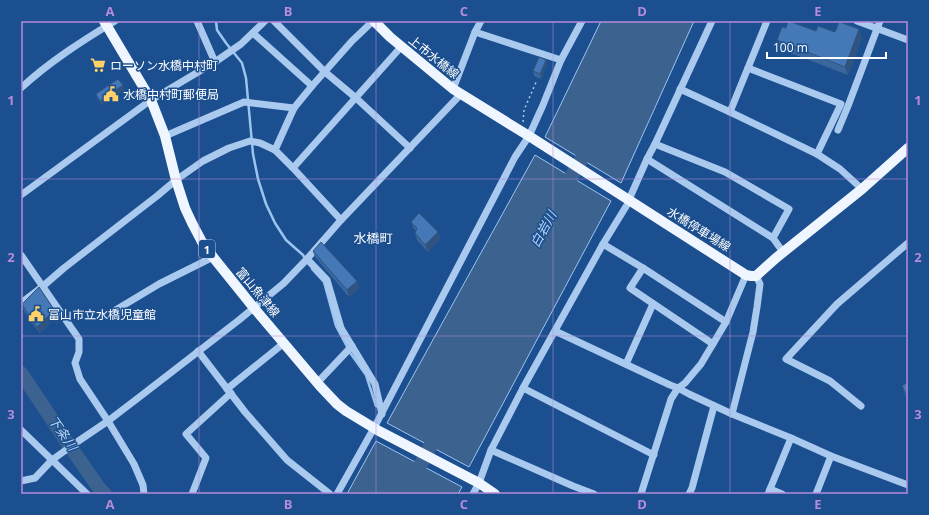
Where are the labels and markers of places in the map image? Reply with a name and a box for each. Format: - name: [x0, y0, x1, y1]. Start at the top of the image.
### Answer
- supermarket icon: ローソン水橋中村町: [89, 56, 107, 74]
- place label: ローソン水橋中村町: [110, 57, 218, 74]
- public building icon: 水橋中村町郵便局: [102, 85, 120, 103]
- place label: 水橋中村町郵便局: [123, 86, 219, 103]
- public building icon: 富山市立水橋児童館: [27, 305, 45, 323]
- place label: 富山市立水橋児童館: [48, 306, 156, 323]

